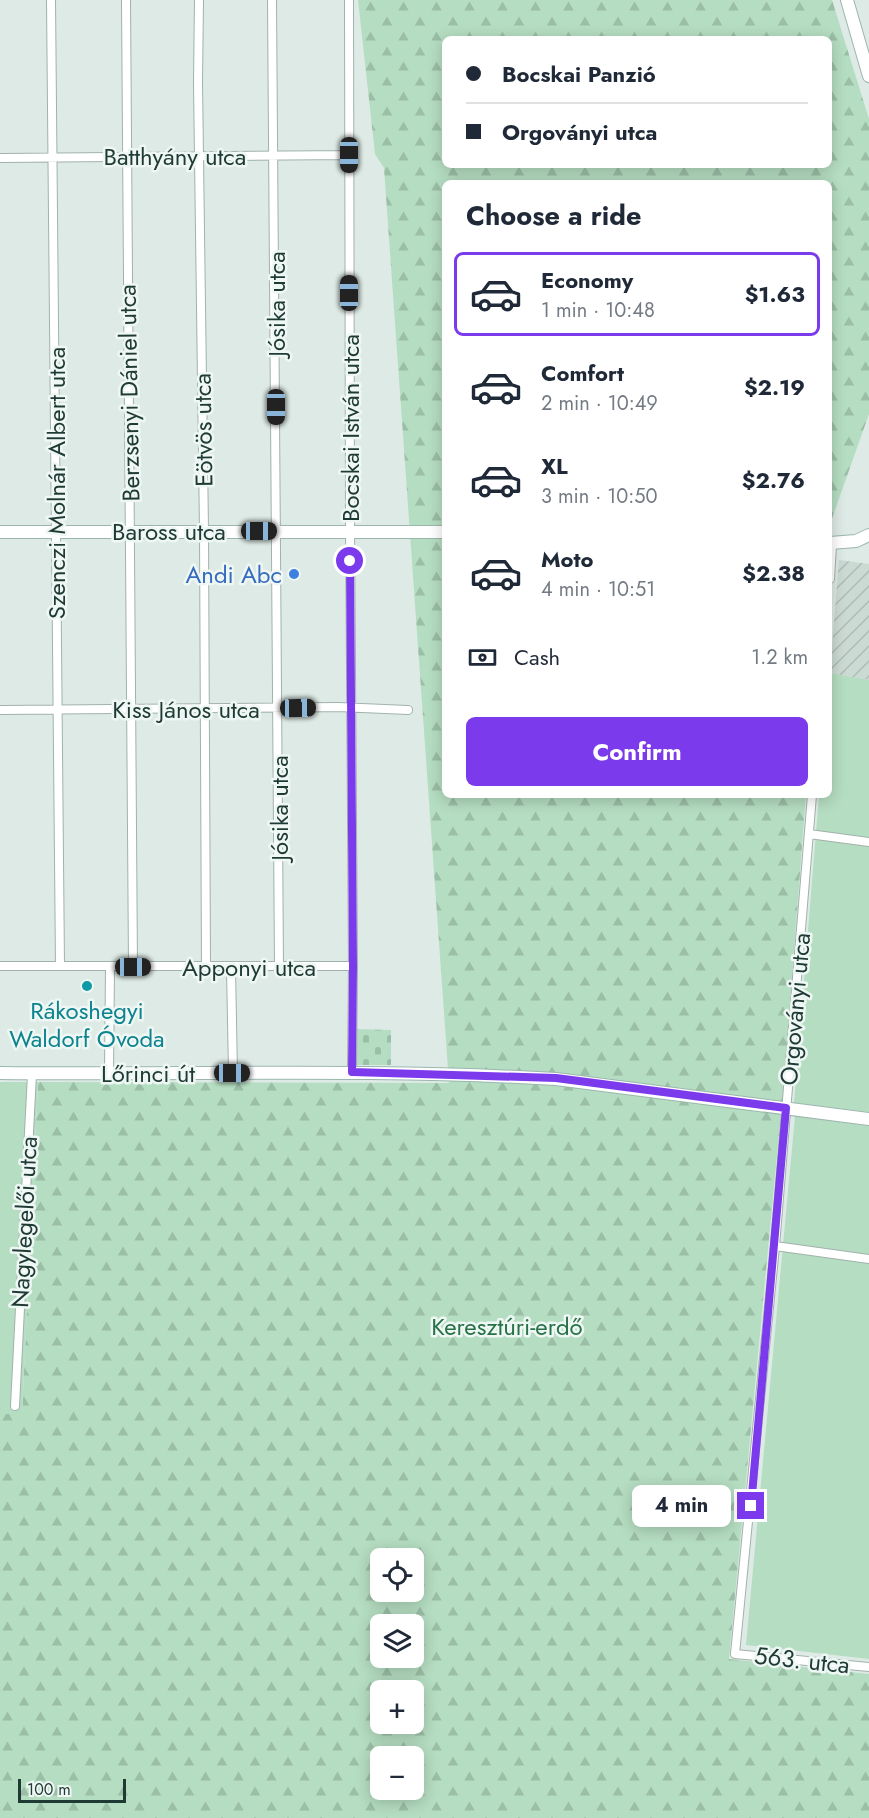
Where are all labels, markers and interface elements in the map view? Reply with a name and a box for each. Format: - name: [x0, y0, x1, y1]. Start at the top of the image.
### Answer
- text: Bocskai Panzió: [502, 58, 656, 90]
- text: Orgoványi utca: [502, 116, 657, 148]
- car: [340, 137, 358, 173]
- street label: Batthyány utca: [104, 139, 246, 174]
- text: Choose a ride: [466, 196, 641, 235]
- street label: Jósika utca: [259, 251, 294, 360]
- text: Economy: [541, 264, 633, 296]
- icon: car: [469, 267, 523, 321]
- car: [340, 275, 358, 311]
- text: $1.63: [745, 278, 805, 310]
- street label: Berzsenyi Dániel utca: [110, 284, 148, 502]
- text: 1 min · 10:48: [541, 296, 655, 325]
- street label: Bocskai István utca: [333, 334, 368, 522]
- street label: Szenczi Molnár Albert utca: [39, 347, 74, 619]
- text: Comfort: [541, 357, 624, 389]
- icon: car: [469, 360, 523, 414]
- text: $2.19: [744, 371, 805, 403]
- street label: Eötvös utca: [185, 373, 221, 487]
- car: [267, 389, 285, 425]
- text: 2 min · 10:49: [541, 389, 658, 418]
- text: XL: [541, 450, 568, 482]
- icon: car: [469, 453, 523, 507]
- text: $2.76: [742, 464, 805, 496]
- text: 3 min · 10:50: [541, 482, 658, 511]
- street label: Baross utca: [112, 514, 226, 549]
- car: [241, 522, 277, 540]
- text: Moto: [541, 543, 594, 575]
- icon: car: [469, 546, 523, 600]
- route start: [336, 547, 363, 574]
- place label: Andi Abc: [185, 557, 282, 592]
- text: $2.38: [742, 557, 805, 589]
- marker: Andi Abc: [287, 567, 301, 581]
- text: 4 min · 10:51: [541, 575, 655, 604]
- icon: cash: [466, 641, 499, 674]
- text: Cash: [514, 641, 560, 673]
- text: 1.2 km: [751, 643, 808, 672]
- street label: Kiss János utca: [112, 692, 260, 727]
- car: [280, 699, 316, 717]
- button: Confirm: [466, 717, 808, 786]
- street label: Jósika utca: [262, 755, 297, 864]
- street label: Orgoványi utca: [771, 931, 819, 1087]
- street label: Apponyi utca: [182, 950, 316, 985]
- car: [115, 958, 151, 976]
- marker: Rákoshegyi Waldorf Óvoda: [80, 979, 94, 993]
- place label: Rákoshegyi Waldorf Óvoda: [9, 993, 165, 1056]
- street label: Lőrinci út: [101, 1056, 195, 1091]
- car: [214, 1064, 250, 1082]
- street label: Nagylegelői utca: [2, 1135, 46, 1309]
- park label: Keresztúri-erdő: [431, 1309, 583, 1344]
- callout: 4 min: [631, 1485, 730, 1527]
- text: 4 min: [655, 1491, 708, 1520]
- route end: [737, 1492, 764, 1519]
- map controls: [370, 1548, 424, 1800]
- button: locate: [370, 1548, 424, 1602]
- button: layers: [370, 1614, 424, 1668]
- street label: 563. utca: [752, 1638, 852, 1682]
- button: +: [370, 1680, 424, 1734]
- button: −: [370, 1746, 424, 1800]
- scale bar: [18, 1776, 126, 1804]
- text: 100 m: [27, 1778, 71, 1801]

